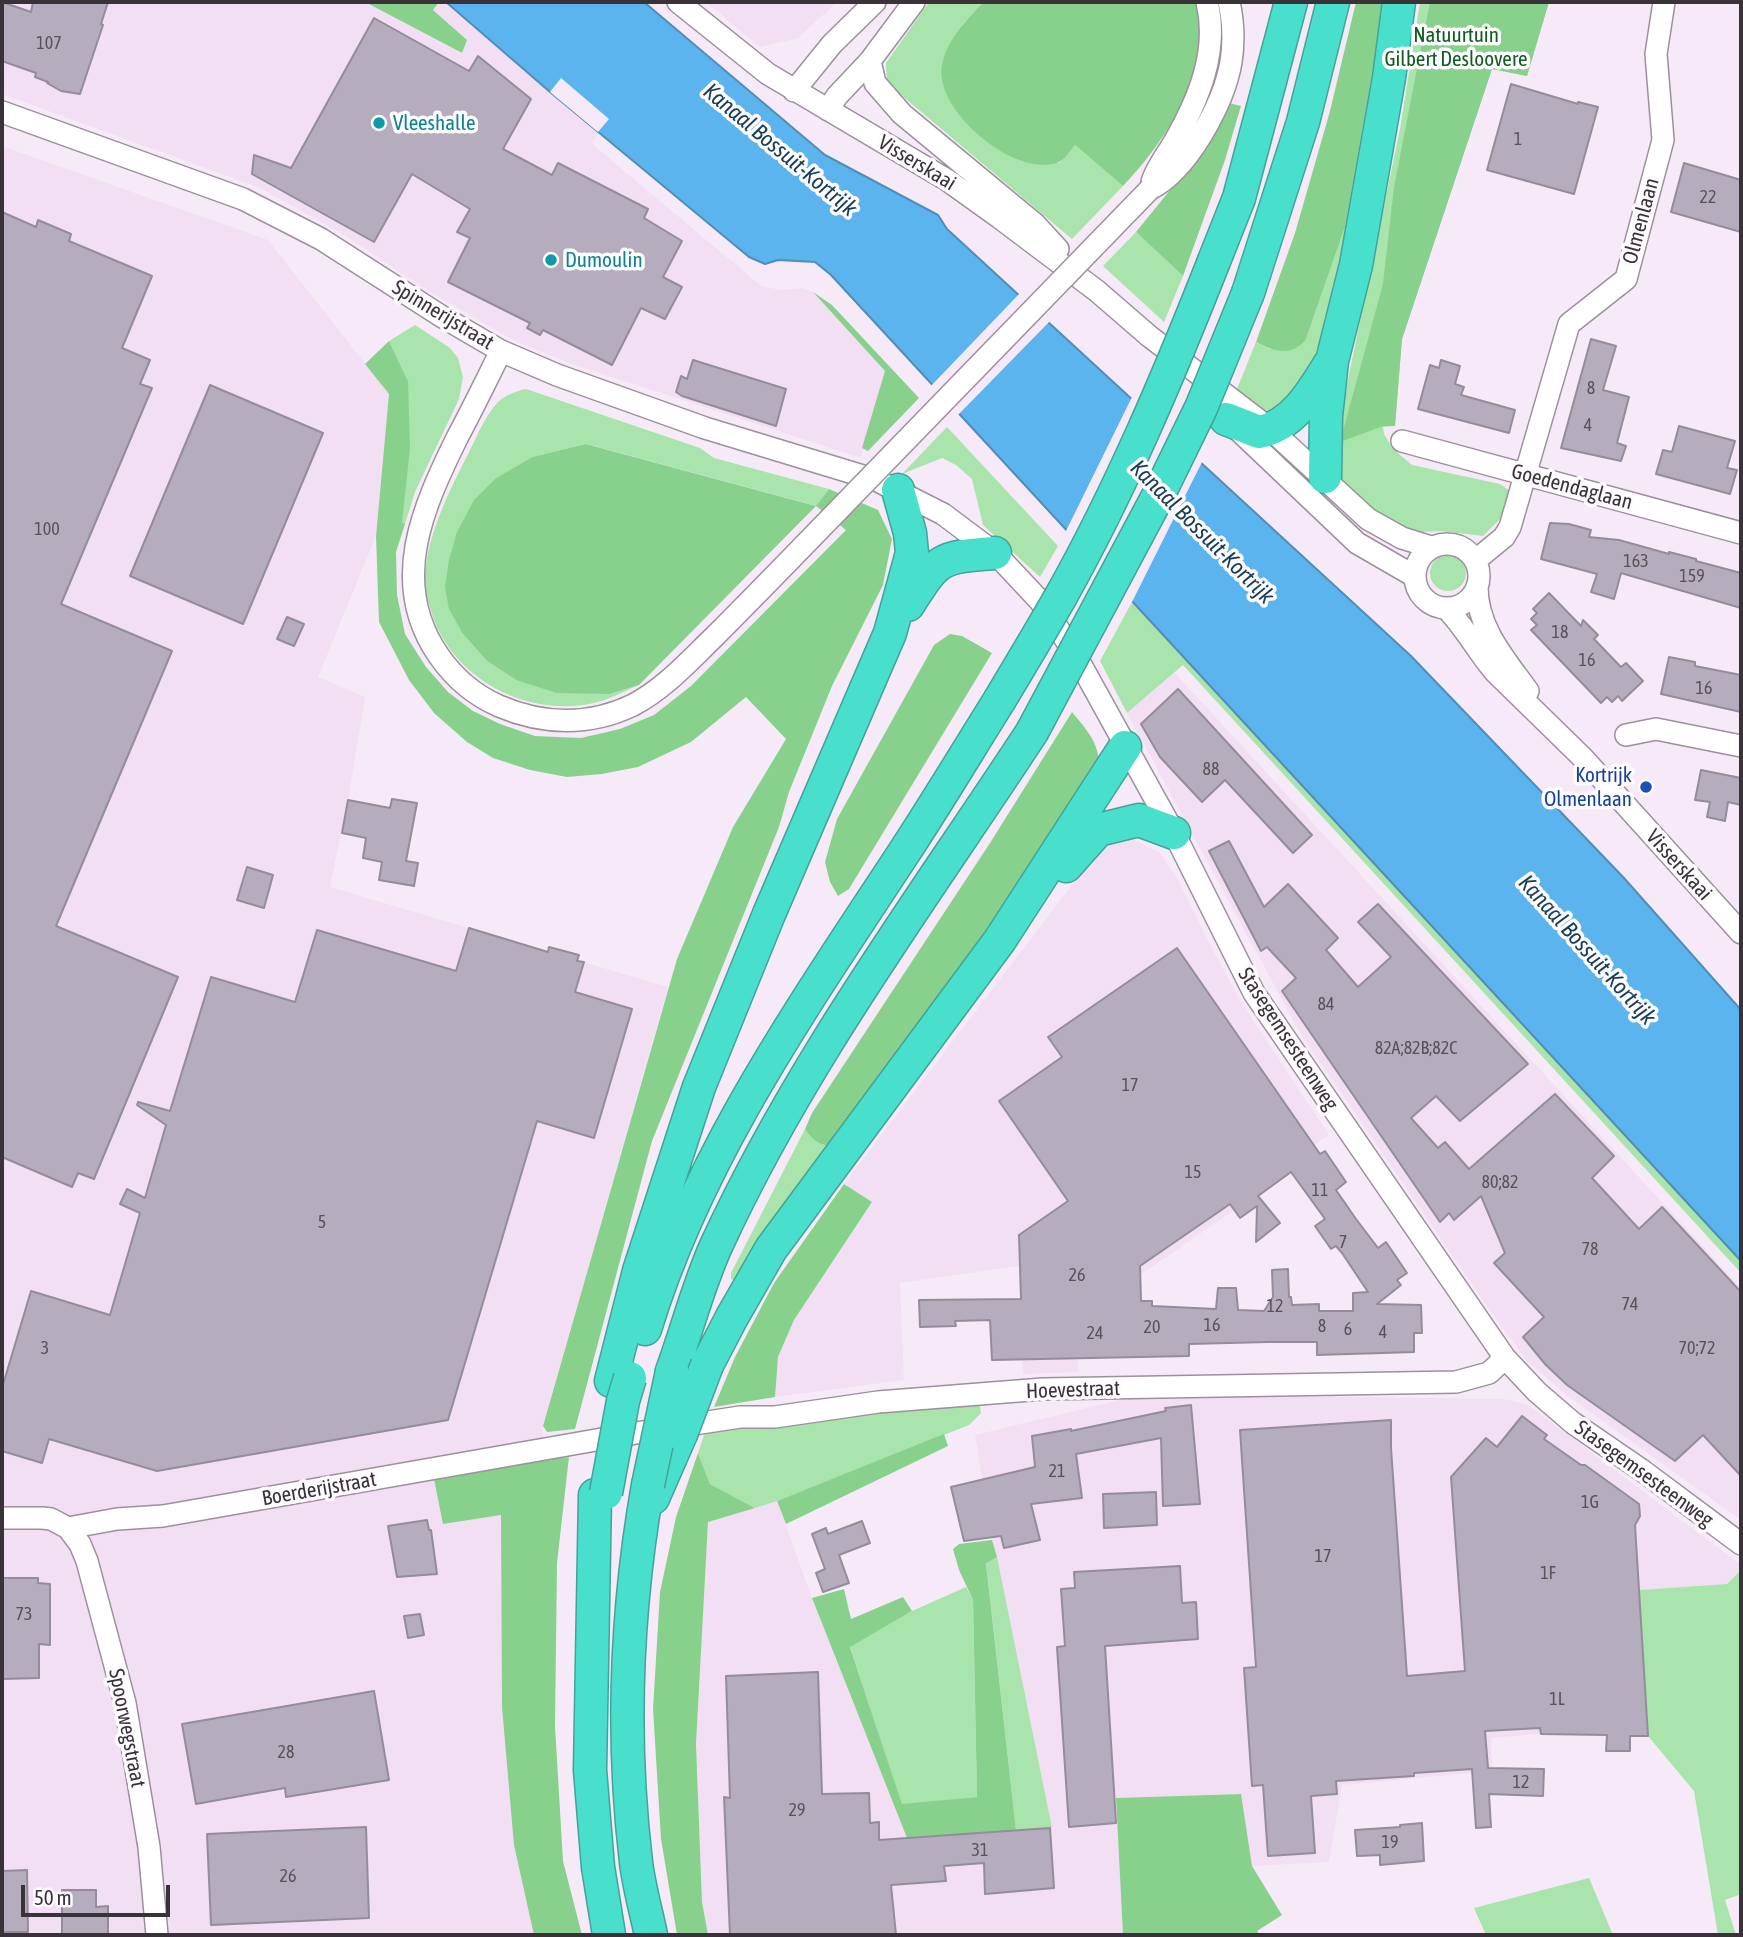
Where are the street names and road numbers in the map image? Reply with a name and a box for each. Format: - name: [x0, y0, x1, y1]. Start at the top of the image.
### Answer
- street label: Visserskaai: [873, 130, 961, 196]
- street label: Olmenlaan: [1617, 175, 1665, 267]
- street label: Spinnerijstraat: [388, 275, 498, 355]
- street label: Goedendaglaan: [1509, 459, 1635, 515]
- street label: Visserskaai: [1641, 824, 1717, 906]
- street label: Stasegemsesteenweg: [1232, 963, 1344, 1115]
- street label: Hoevestraat: [1025, 1376, 1121, 1404]
- street label: Stasegemsesteenweg: [1570, 1415, 1718, 1533]
- street label: Boerderijstraat: [260, 1467, 378, 1511]
- street label: Spoorwegstraat: [103, 1666, 151, 1790]

